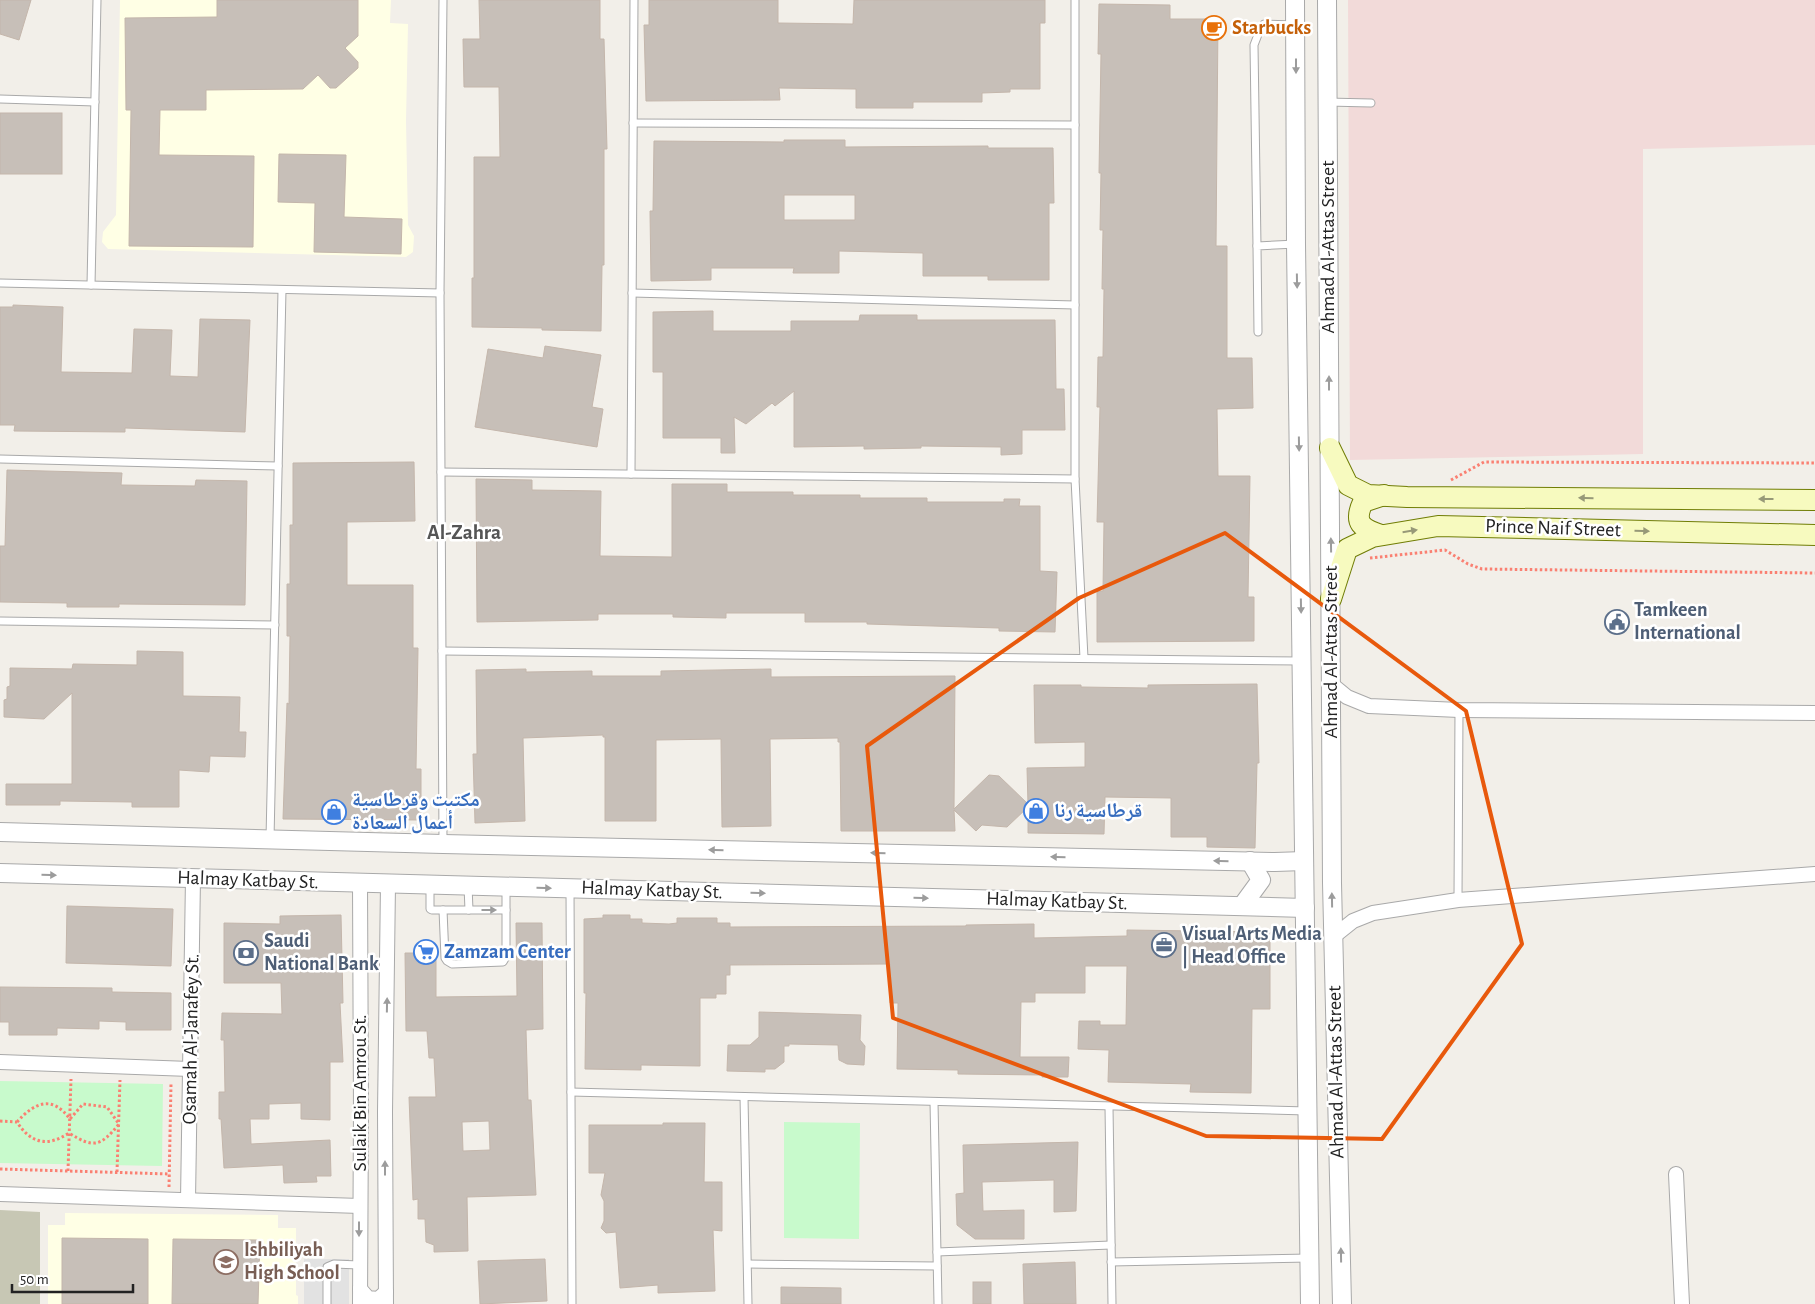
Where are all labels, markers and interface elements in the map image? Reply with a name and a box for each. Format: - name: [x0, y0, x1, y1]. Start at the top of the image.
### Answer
- cafe icon: Starbucks: [1201, 15, 1227, 41]
- place label: Starbucks: [1232, 18, 1311, 38]
- one-way arrow: [1292, 58, 1300, 74]
- street label: Ahmad Al-Attas Street: [1318, 160, 1338, 334]
- one-way arrow: [1293, 273, 1301, 289]
- one-way arrow: [1325, 375, 1333, 391]
- one-way arrow: [1295, 436, 1303, 452]
- one-way arrow: [1578, 494, 1594, 502]
- one-way arrow: [1758, 495, 1774, 503]
- street label: Prince Naif Street: [1485, 516, 1622, 540]
- district label: Al-Zahra: [427, 522, 501, 543]
- one-way arrow: [1402, 526, 1418, 534]
- one-way arrow: [1634, 527, 1650, 535]
- one-way arrow: [1326, 537, 1334, 553]
- street label: Ahmad Al-Attas Street: [1321, 565, 1341, 739]
- one-way arrow: [1297, 598, 1305, 614]
- place label: Tamkeen International: [1634, 600, 1741, 643]
- public building icon: Tamkeen International: [1604, 609, 1630, 635]
- place label: مكتبت وقرطاسية أعمال السعادة: [352, 790, 480, 834]
- shop icon: قرطاسية رنا: [1023, 798, 1049, 824]
- shop icon: مكتبت وقرطاسية أعمال السعادة: [321, 799, 347, 825]
- place label: قرطاسية رنا: [1054, 801, 1142, 822]
- one-way arrow: [707, 846, 723, 854]
- one-way arrow: [870, 849, 886, 857]
- one-way arrow: [1050, 853, 1066, 861]
- one-way arrow: [1212, 857, 1228, 865]
- street label: Halmay Katbay St.: [177, 868, 319, 892]
- one-way arrow: [41, 871, 57, 879]
- street label: Halmay Katbay St.: [581, 878, 723, 902]
- one-way arrow: [536, 884, 552, 892]
- one-way arrow: [751, 889, 767, 897]
- street label: Halmay Katbay St.: [986, 889, 1128, 913]
- one-way arrow: [1328, 892, 1336, 908]
- one-way arrow: [913, 894, 929, 902]
- one-way arrow: [481, 906, 497, 914]
- place label: Visual Arts Media | Head Office: [1182, 924, 1322, 969]
- place label: Saudi National Bank: [264, 931, 379, 974]
- office icon: Visual Arts Media | Head Office: [1151, 932, 1177, 958]
- supermarket icon: Zamzam Center: [413, 939, 439, 965]
- bank icon: Saudi National Bank: [233, 940, 259, 966]
- place label: Zamzam Center: [444, 942, 571, 962]
- street label: Osamah Al-Janafey St.: [180, 953, 202, 1125]
- street label: Ahmad Al-Attas Street: [1324, 985, 1348, 1159]
- one-way arrow: [383, 997, 391, 1013]
- street label: Sulaik Bin Amrou St.: [350, 1015, 370, 1171]
- one-way arrow: [381, 1160, 389, 1176]
- one-way arrow: [355, 1221, 363, 1237]
- place label: Ishbiliyah High School: [244, 1240, 340, 1283]
- one-way arrow: [1336, 1247, 1344, 1263]
- school or university icon: Ishbiliyah High School: [213, 1249, 239, 1275]
- scale bar: [12, 1262, 134, 1294]
- text: 50 m: [20, 1272, 49, 1287]

